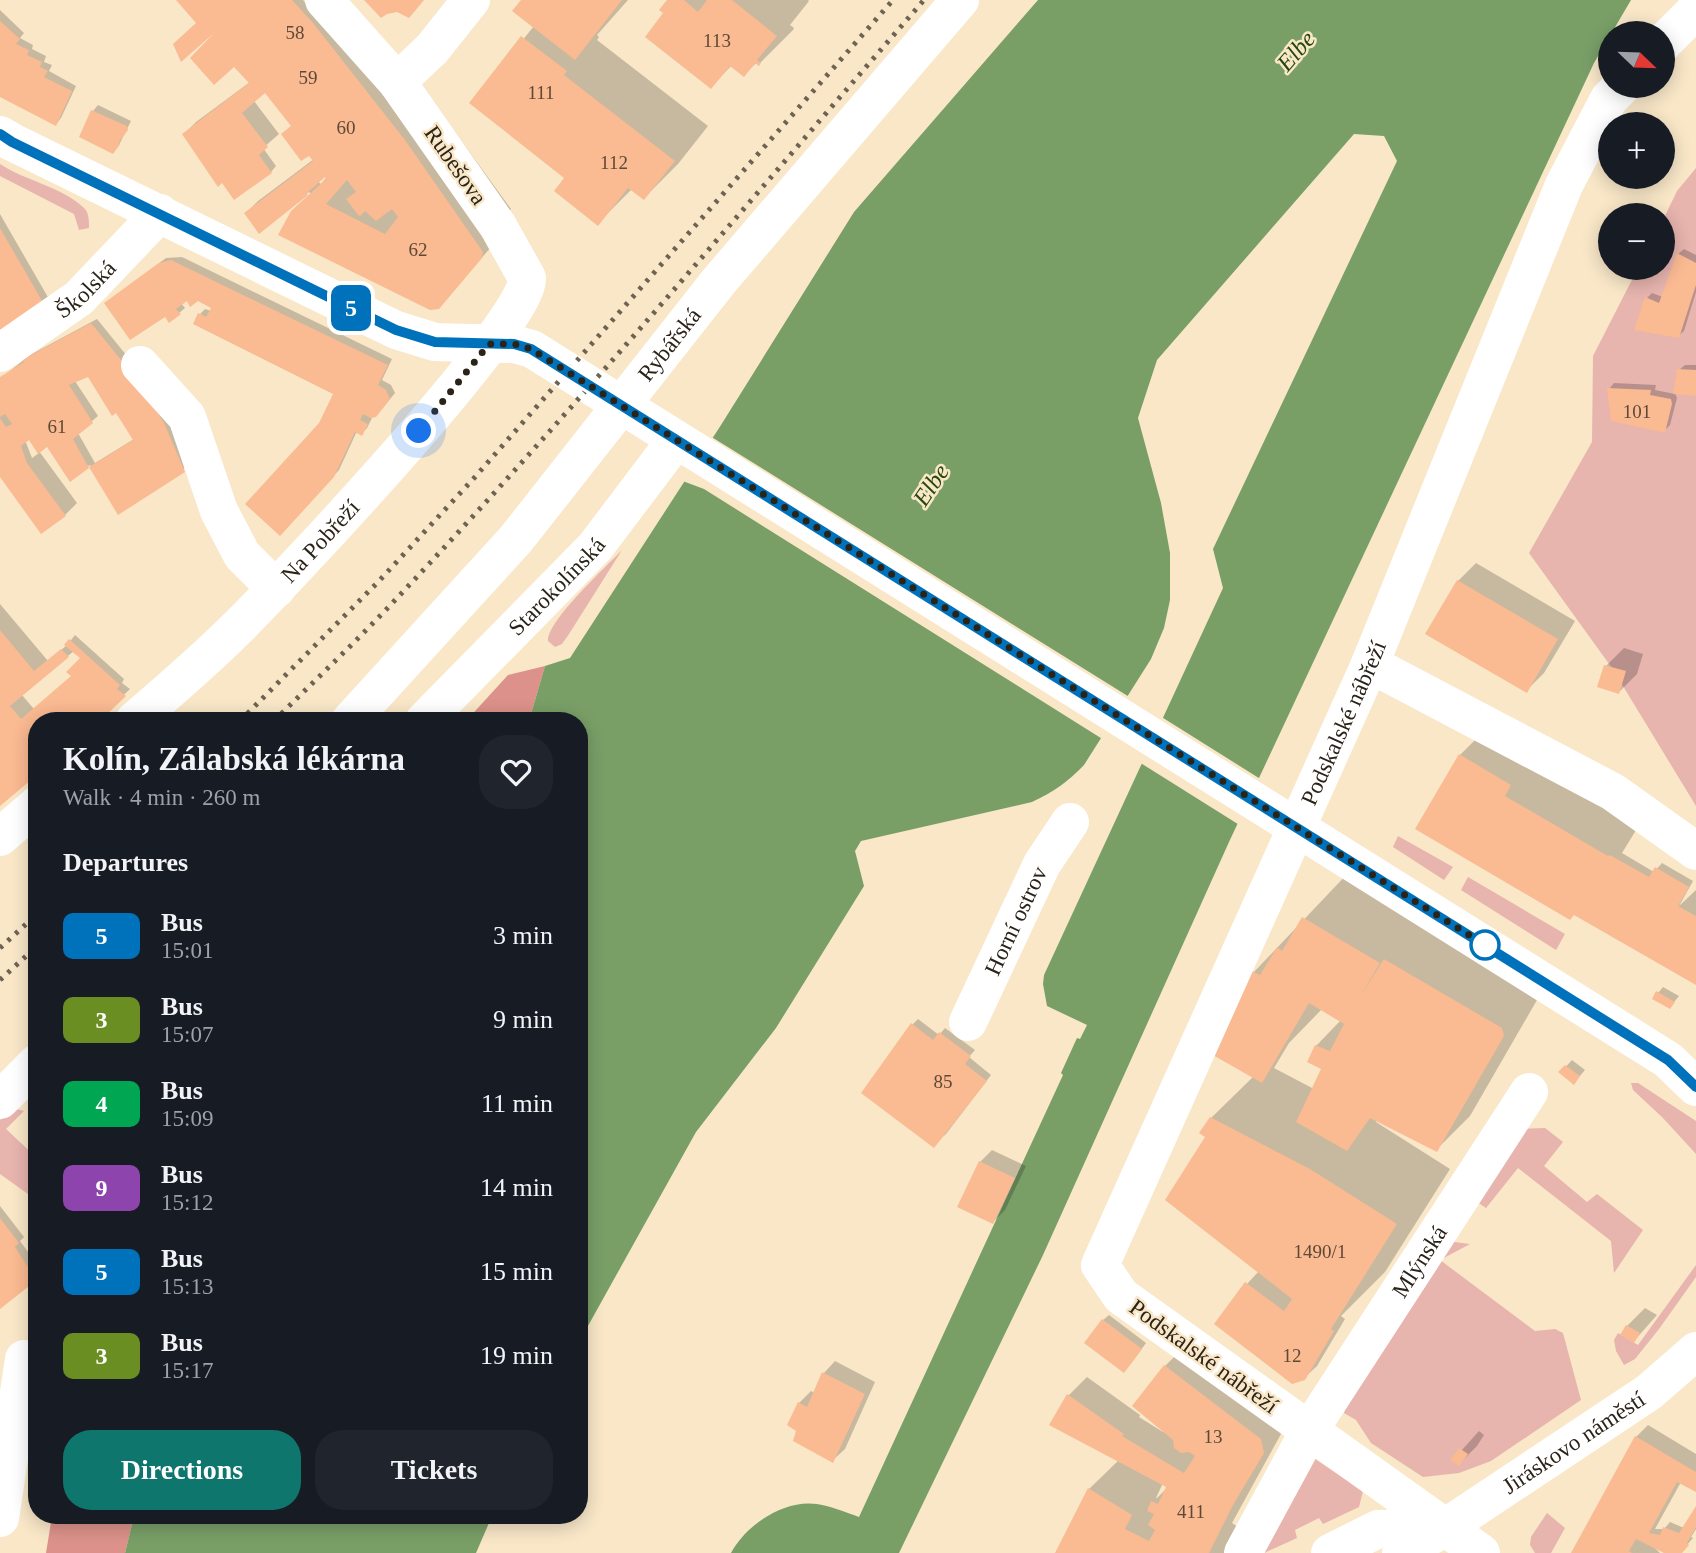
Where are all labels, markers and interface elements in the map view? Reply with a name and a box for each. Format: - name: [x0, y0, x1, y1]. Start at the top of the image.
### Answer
- north arrow: [1598, 21, 1675, 98]
- map controls: [1598, 21, 1675, 280]
- house number: 58: [286, 22, 305, 43]
- water label: Elbe: [1271, 26, 1320, 77]
- house number: 113: [703, 30, 731, 51]
- house number: 59: [299, 67, 318, 88]
- house number: 111: [527, 82, 555, 103]
- button: +: [1598, 112, 1675, 189]
- house number: 60: [337, 117, 356, 138]
- street label: Rubešova: [419, 121, 492, 210]
- house number: 112: [600, 152, 628, 173]
- button: −: [1598, 203, 1675, 280]
- house number: 62: [409, 239, 428, 260]
- street label: Školská: [50, 256, 121, 323]
- line badge: 5: [328, 285, 374, 331]
- text: 5: [345, 295, 357, 321]
- street label: Rybářská: [633, 303, 706, 386]
- house number: 101: [1623, 401, 1651, 422]
- your location: [401, 413, 436, 448]
- house number: 61: [48, 416, 67, 437]
- water label: Elbe: [907, 459, 954, 511]
- street label: Na Pobřeží: [276, 495, 365, 588]
- street label: Starokolínská: [504, 533, 610, 640]
- street label: Podskalské nábřeží: [1296, 637, 1391, 809]
- button: heart: [479, 735, 553, 809]
- text: Kolín, Zálabská lékárna: [63, 741, 405, 777]
- text: Walk · 4 min · 260 m: [63, 785, 260, 810]
- text: Departures: [63, 848, 188, 877]
- street label: Horní ostrov: [980, 862, 1052, 979]
- text: Bus: [161, 908, 203, 937]
- text: 3 min: [493, 921, 553, 950]
- text: 5: [96, 923, 108, 949]
- unlabelled marker: [1470, 930, 1500, 960]
- text: 15:01: [161, 938, 213, 963]
- text: Bus: [161, 992, 203, 1021]
- text: 9 min: [493, 1005, 553, 1034]
- text: 3: [96, 1007, 108, 1033]
- text: 15:07: [161, 1022, 213, 1047]
- house number: 85: [934, 1071, 953, 1092]
- text: Bus: [161, 1076, 203, 1105]
- text: 11 min: [481, 1089, 553, 1118]
- text: 4: [96, 1091, 108, 1117]
- text: 15:09: [161, 1106, 213, 1131]
- text: Bus: [161, 1160, 203, 1189]
- text: 14 min: [480, 1173, 553, 1202]
- text: 9: [96, 1175, 108, 1201]
- text: 15:12: [161, 1190, 213, 1215]
- street label: Mlýnská: [1387, 1221, 1452, 1302]
- house number: 1490/1: [1294, 1241, 1346, 1262]
- text: Bus: [161, 1244, 203, 1273]
- text: 15 min: [480, 1257, 553, 1286]
- text: 5: [96, 1259, 108, 1285]
- text: 15:13: [161, 1274, 213, 1299]
- street label: Podskalské nábřeží: [1125, 1294, 1283, 1419]
- text: Bus: [161, 1328, 203, 1357]
- text: 19 min: [480, 1341, 553, 1370]
- text: 3: [96, 1343, 108, 1369]
- house number: 12: [1283, 1345, 1302, 1366]
- text: 15:17: [161, 1358, 213, 1383]
- street label: Jiráskovo náměstí: [1498, 1386, 1650, 1499]
- house number: 13: [1204, 1426, 1223, 1447]
- button: Directions: [63, 1430, 301, 1510]
- button: Tickets: [315, 1430, 553, 1510]
- house number: 411: [1177, 1501, 1205, 1522]

